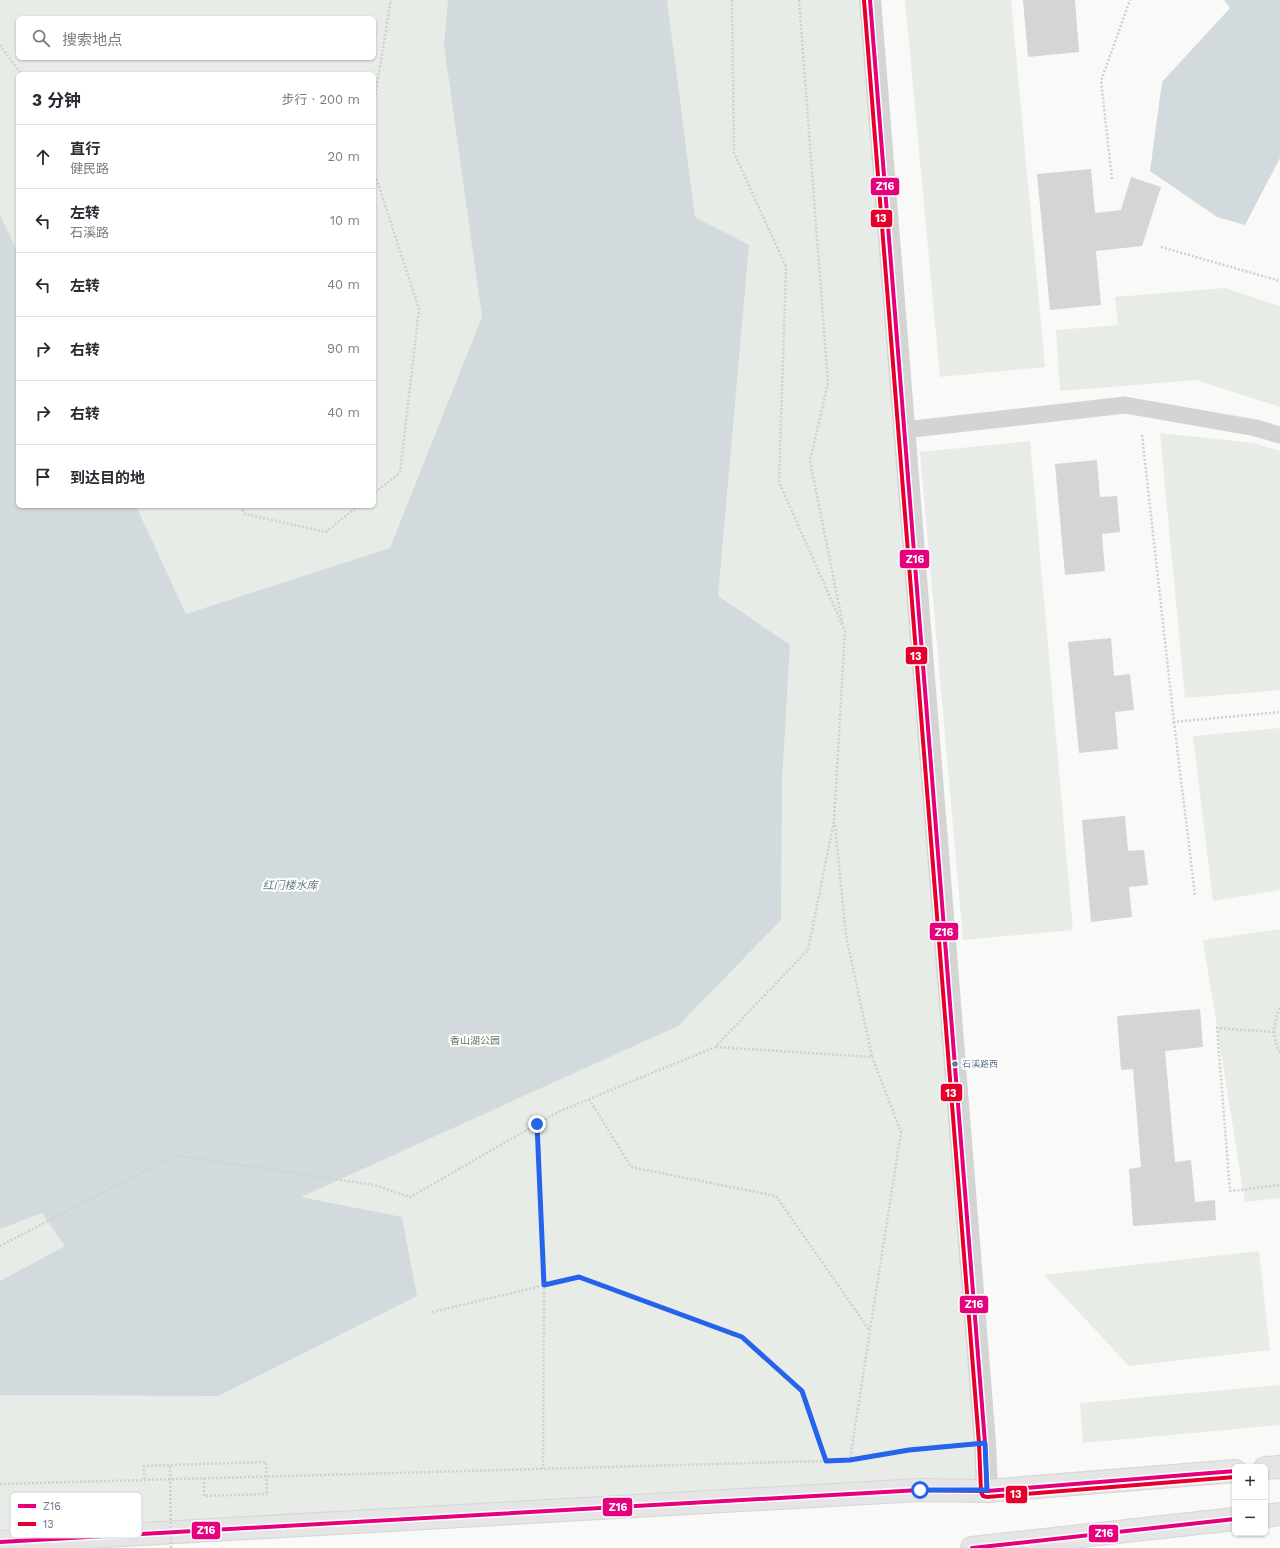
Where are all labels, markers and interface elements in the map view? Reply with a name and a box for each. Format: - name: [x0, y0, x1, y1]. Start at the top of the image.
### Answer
- search box: [16, 16, 376, 60]
- icon: search: [30, 27, 52, 49]
- text: 搜索地点: [62, 31, 122, 49]
- text: 3 分钟: [32, 90, 81, 110]
- text: 步行 · 200 m: [282, 92, 360, 107]
- text: 直行: [70, 140, 100, 158]
- icon: ahead: [32, 146, 54, 168]
- text: 20 m: [328, 149, 360, 164]
- text: 健民路: [70, 161, 109, 176]
- line badge: Z16: [870, 177, 900, 196]
- text: Z16: [876, 180, 894, 193]
- text: 左转: [70, 204, 100, 222]
- line badge: 13: [870, 209, 893, 228]
- icon: left: [32, 210, 54, 232]
- text: 13: [875, 212, 887, 225]
- text: 10 m: [330, 213, 360, 228]
- text: 石溪路: [70, 225, 109, 240]
- icon: left: [32, 274, 54, 296]
- text: 左转: [70, 277, 100, 295]
- text: 40 m: [327, 277, 360, 292]
- icon: right: [32, 338, 54, 360]
- text: 右转: [70, 341, 100, 359]
- text: 90 m: [327, 341, 360, 356]
- icon: right: [32, 402, 54, 424]
- text: 右转: [70, 405, 100, 423]
- text: 40 m: [327, 405, 360, 420]
- icon: arrive: [32, 466, 54, 488]
- text: 到达目的地: [70, 469, 145, 487]
- line badge: Z16: [899, 549, 930, 569]
- text: Z16: [906, 553, 924, 566]
- line badge: 13: [905, 646, 928, 665]
- text: 13: [910, 650, 922, 663]
- water label: 红门楼水库: [263, 879, 319, 892]
- line badge: Z16: [929, 922, 959, 941]
- text: Z16: [935, 926, 953, 939]
- park label: 香山湖公园: [450, 1035, 500, 1046]
- marker: 石溪路西: [950, 1059, 960, 1069]
- place label: 石溪路西: [962, 1059, 998, 1069]
- line badge: 13: [940, 1083, 963, 1102]
- text: 13: [945, 1087, 957, 1100]
- route end: [528, 1115, 546, 1133]
- line badge: Z16: [959, 1295, 989, 1314]
- text: Z16: [965, 1298, 983, 1311]
- map controls: [1232, 1464, 1268, 1536]
- button: +: [1232, 1464, 1268, 1500]
- route start: [911, 1481, 929, 1499]
- line badge: 13: [1005, 1485, 1028, 1504]
- text: 13: [1010, 1488, 1022, 1501]
- legend: [10, 1492, 142, 1538]
- line badge: Z16: [602, 1497, 633, 1517]
- text: Z16: [43, 1500, 61, 1513]
- button: −: [1232, 1500, 1268, 1536]
- text: Z16: [609, 1501, 627, 1514]
- text: 13: [43, 1518, 54, 1531]
- line badge: Z16: [191, 1521, 221, 1540]
- text: Z16: [197, 1524, 215, 1537]
- line badge: Z16: [1088, 1524, 1119, 1543]
- text: Z16: [1095, 1527, 1113, 1540]

